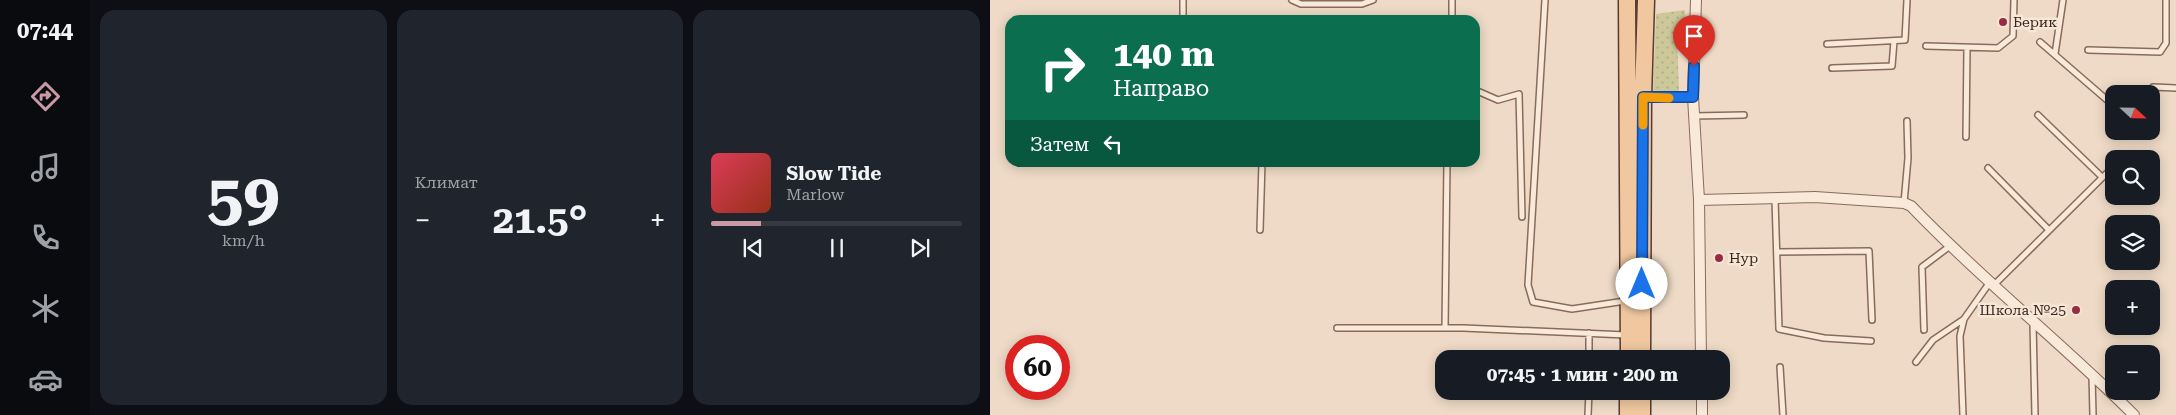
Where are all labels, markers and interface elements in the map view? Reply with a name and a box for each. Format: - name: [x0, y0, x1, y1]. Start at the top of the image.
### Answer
- place label: Берик: [2013, 14, 2057, 30]
- pin: [1673, 15, 1715, 66]
- marker: Берик: [1997, 16, 2009, 28]
- text: 07:44: [17, 18, 73, 43]
- icon: arrive: [1680, 22, 1708, 50]
- text: 140 m: [1113, 34, 1214, 75]
- icon: right: [1030, 35, 1095, 100]
- text: Направо: [1113, 76, 1209, 101]
- icon: directions: [28, 79, 63, 114]
- north arrow: [2105, 85, 2160, 140]
- map controls: [2105, 85, 2160, 400]
- icon: left: [1099, 130, 1127, 158]
- text: Затем: [1030, 133, 1089, 156]
- icon: music: [28, 150, 63, 185]
- button: search: [2105, 150, 2160, 205]
- text: 59: [207, 160, 280, 236]
- text: Slow Tide: [786, 162, 881, 185]
- text: Климат: [415, 173, 478, 192]
- text: Marlow: [786, 185, 844, 204]
- text: 21.5°: [493, 198, 587, 242]
- text: −: [415, 204, 430, 237]
- text: +: [650, 204, 665, 237]
- button: layers: [2105, 215, 2160, 270]
- icon: phone: [28, 220, 63, 255]
- text: km/h: [222, 231, 265, 250]
- icon: previous: [739, 234, 767, 262]
- icon: pause: [823, 234, 851, 262]
- icon: next: [906, 234, 934, 262]
- place label: Нур: [1729, 250, 1758, 266]
- marker: Нур: [1713, 252, 1725, 264]
- position arrow: [1615, 257, 1667, 309]
- button: +: [2105, 280, 2160, 335]
- icon: climate: [28, 291, 63, 326]
- place label: Школа №25: [1980, 302, 2066, 318]
- marker: Школа №25: [2070, 304, 2082, 316]
- speed limit sign: 60: [1005, 335, 1070, 400]
- button: −: [2105, 345, 2160, 400]
- icon: car: [28, 362, 63, 397]
- text: 07:45 · 1 мин · 200 m: [1487, 363, 1678, 386]

